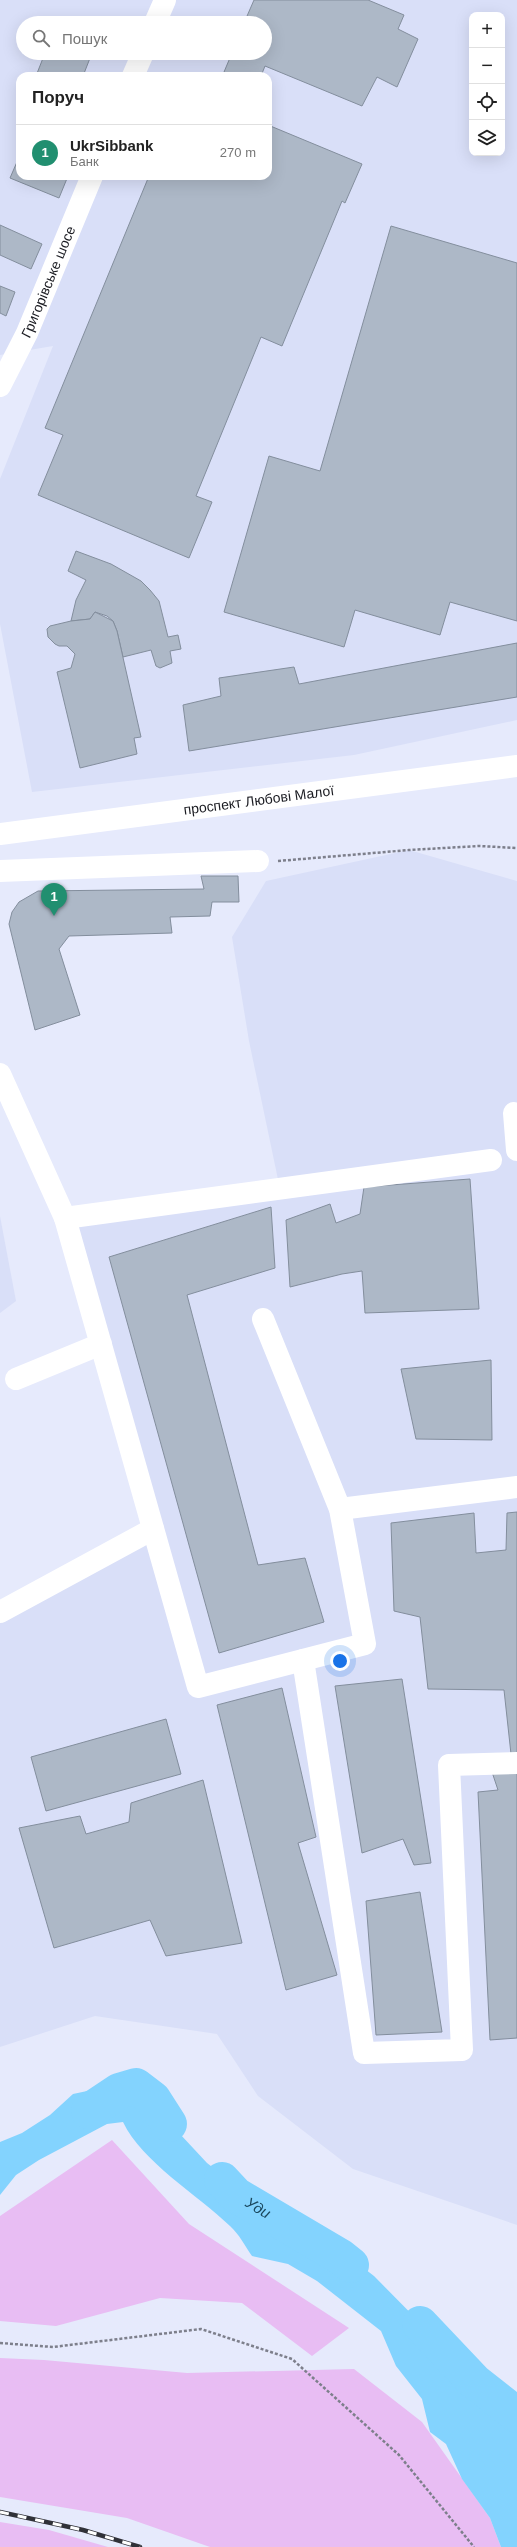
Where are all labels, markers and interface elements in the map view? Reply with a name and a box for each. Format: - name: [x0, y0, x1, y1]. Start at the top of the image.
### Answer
- map controls: [469, 12, 505, 156]
- button: +: [469, 12, 505, 48]
- search box: [16, 16, 272, 60]
- icon: search: [30, 27, 52, 49]
- text: Пошук: [62, 30, 107, 47]
- button: −: [469, 48, 505, 84]
- button: locate: [469, 84, 505, 120]
- text: Поруч: [32, 88, 84, 107]
- button: layers: [469, 120, 505, 156]
- text: UkrSibbank: [70, 137, 153, 154]
- text: 1: [41, 145, 49, 160]
- text: 270 m: [220, 145, 256, 160]
- text: Банк: [70, 154, 99, 169]
- street label: Григорівське шосе: [18, 223, 79, 340]
- street label: проспект Любові Малої: [182, 782, 335, 818]
- pin: 1: [41, 883, 67, 916]
- your location: [330, 1651, 350, 1671]
- water label: Уди: [242, 2193, 274, 2222]

